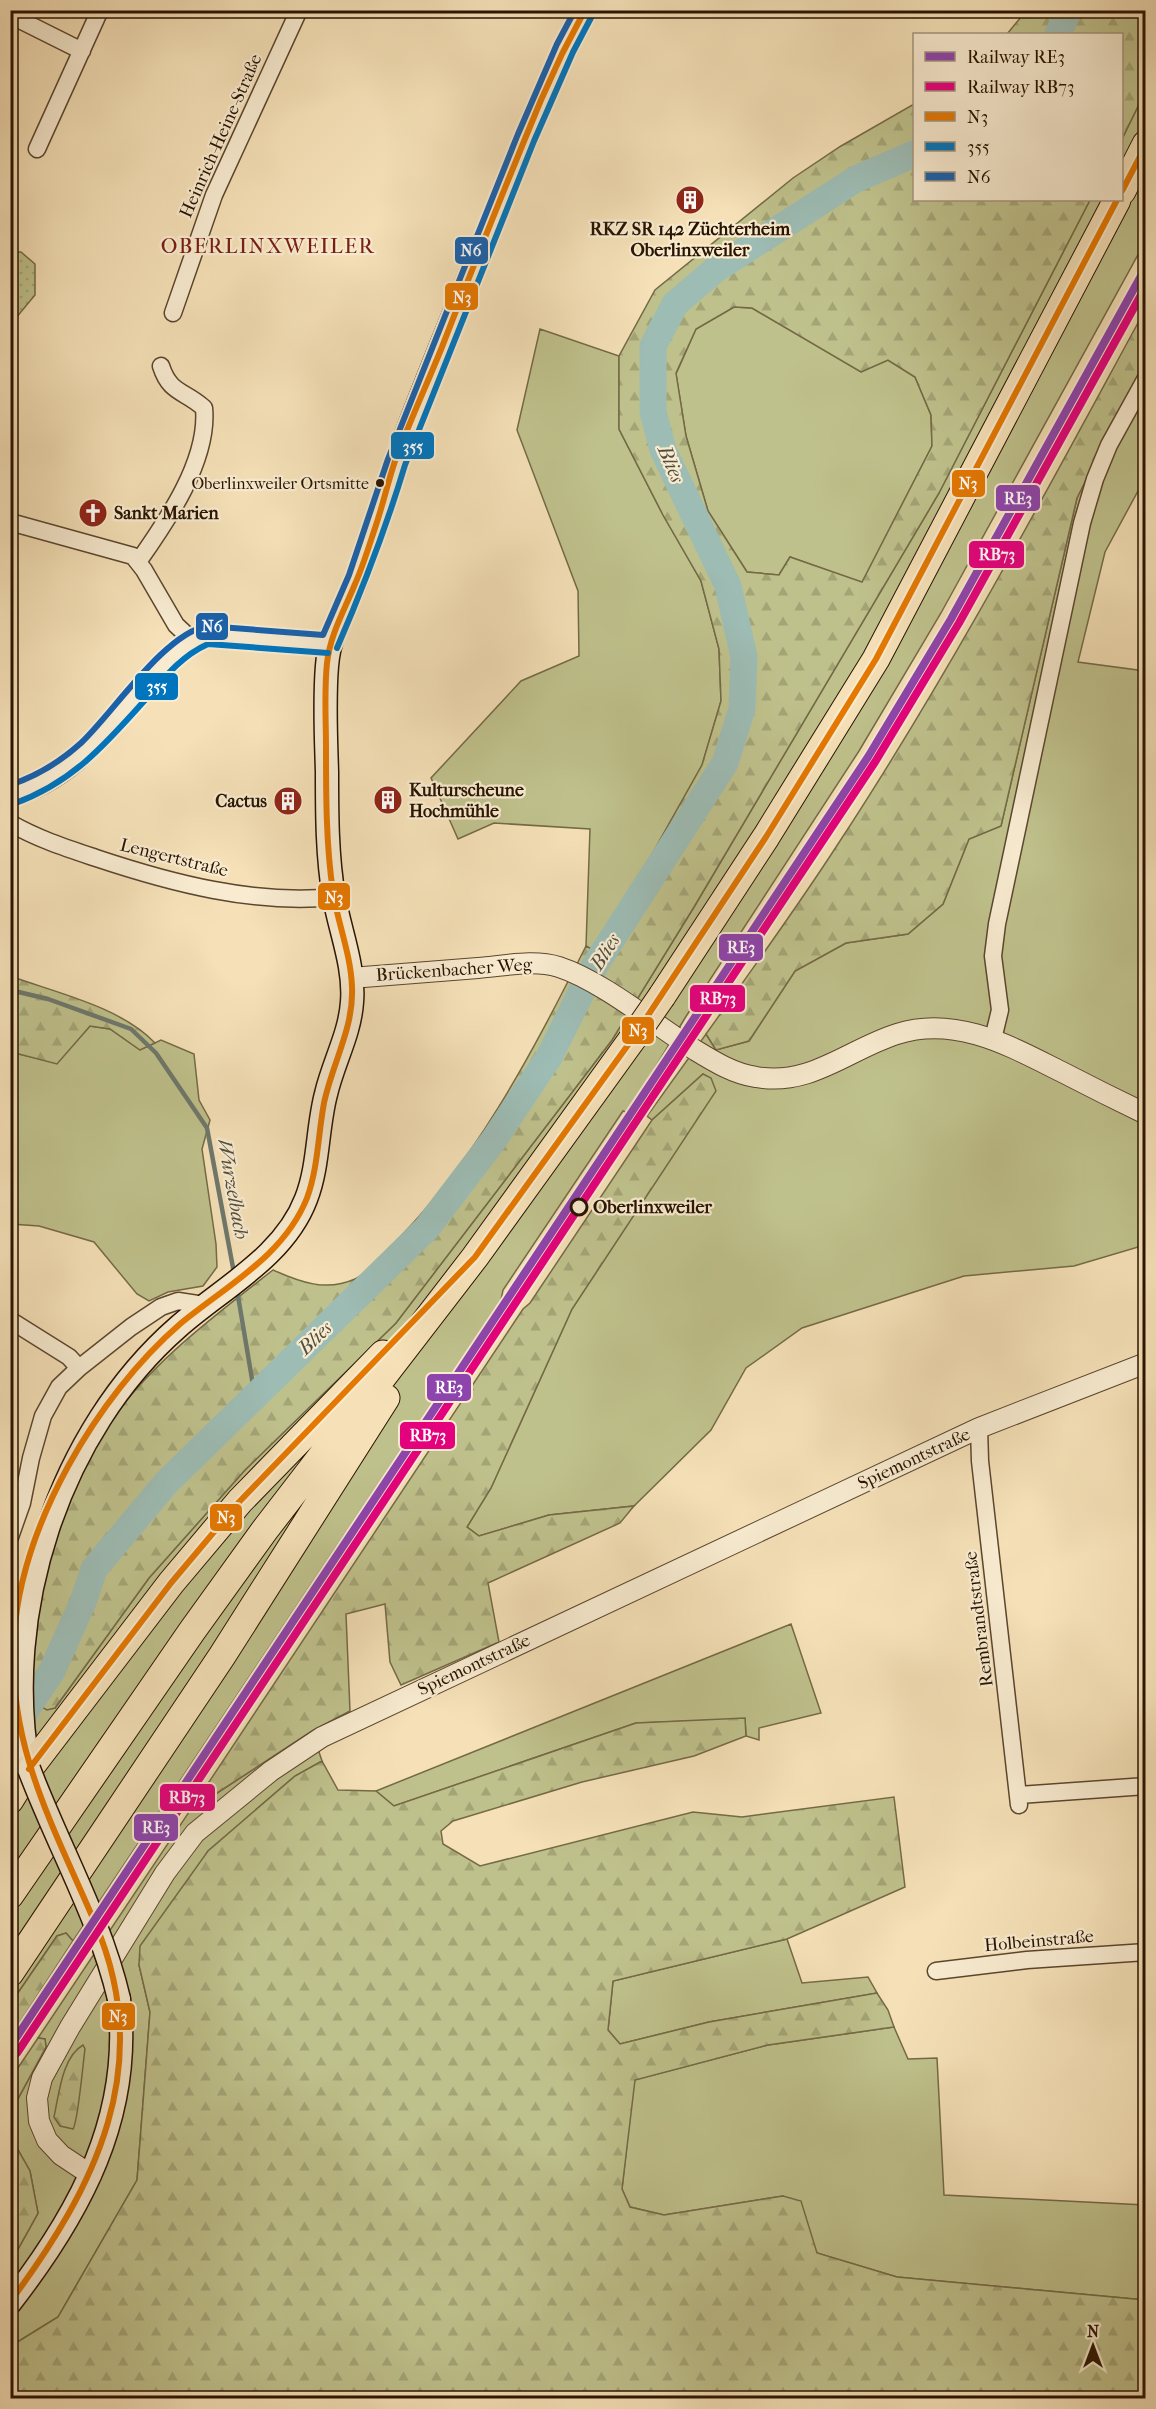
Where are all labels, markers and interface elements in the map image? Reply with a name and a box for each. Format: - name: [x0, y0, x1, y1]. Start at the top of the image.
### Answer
- legend: [913, 33, 1123, 201]
- text: Railway RE3: [967, 47, 1065, 68]
- street label: Heinrich-Heine-Straße: [175, 51, 267, 221]
- text: Railway RB73: [967, 77, 1074, 98]
- text: N3: [967, 107, 988, 128]
- text: 355: [967, 137, 990, 158]
- text: N6: [967, 167, 991, 188]
- building icon: RKZ SR 142 Züchterheim Oberlinxweiler: [674, 184, 706, 216]
- place label: RKZ SR 142 Züchterheim Oberlinxweiler: [590, 219, 791, 261]
- district label: OBERLINXWEILER: [161, 234, 375, 258]
- line badge: N6: [454, 236, 489, 265]
- text: N6: [461, 241, 482, 260]
- line badge: N3: [444, 282, 479, 311]
- text: N3: [453, 288, 471, 308]
- line badge: 355: [390, 431, 435, 460]
- text: 355: [403, 437, 423, 457]
- water label: Blies: [653, 441, 689, 487]
- line badge: N3: [951, 469, 986, 498]
- place label: Oberlinxweiler Ortsmitte: [191, 474, 369, 493]
- text: N3: [959, 474, 977, 494]
- marker: Oberlinxweiler Ortsmitte: [374, 477, 386, 489]
- line badge: RE3: [995, 484, 1041, 512]
- text: RE3: [1004, 489, 1032, 509]
- church icon: Sankt Marien: [77, 497, 109, 529]
- place label: Sankt Marien: [114, 503, 219, 524]
- line badge: RB73: [968, 540, 1025, 569]
- text: RB73: [979, 545, 1015, 565]
- line badge: N6: [195, 612, 229, 641]
- text: N6: [202, 617, 223, 636]
- line badge: 355: [134, 672, 179, 701]
- text: 355: [147, 677, 167, 697]
- place label: Kulturscheune Hochmühle: [409, 780, 524, 822]
- building icon: Kulturscheune Hochmühle: [372, 784, 404, 816]
- building icon: Cactus: [272, 785, 304, 817]
- place label: Cactus: [215, 791, 267, 812]
- street label: Lengertstraße: [118, 834, 230, 882]
- line badge: N3: [317, 882, 351, 911]
- text: N3: [325, 888, 343, 908]
- water label: Blies: [585, 929, 625, 975]
- line badge: RE3: [718, 933, 764, 962]
- text: RE3: [727, 938, 755, 958]
- street label: Brückenbacher Weg: [375, 954, 533, 986]
- line badge: RB73: [689, 984, 746, 1013]
- text: RB73: [700, 989, 736, 1009]
- line badge: N3: [621, 1016, 655, 1045]
- text: N3: [629, 1021, 647, 1041]
- water label: Wurzelbach: [213, 1137, 253, 1241]
- place label: Oberlinxweiler: [593, 1197, 712, 1218]
- marker: Oberlinxweiler: [570, 1198, 588, 1216]
- water label: Blies: [293, 1316, 337, 1360]
- line badge: RE3: [426, 1373, 472, 1402]
- text: RE3: [435, 1378, 463, 1398]
- line badge: RB73: [399, 1421, 456, 1450]
- street label: Spiemontstraße: [854, 1424, 974, 1494]
- text: RB73: [410, 1426, 446, 1446]
- line badge: N3: [209, 1503, 243, 1532]
- text: N3: [217, 1508, 235, 1528]
- street label: Rembrandtstraße: [960, 1550, 998, 1688]
- street label: Spiemontstraße: [414, 1630, 534, 1700]
- line badge: RB73: [159, 1783, 216, 1812]
- text: RB73: [169, 1788, 205, 1808]
- line badge: RE3: [133, 1813, 179, 1842]
- text: RE3: [142, 1818, 170, 1838]
- street label: Holbeinstraße: [983, 1926, 1095, 1956]
- line badge: N3: [101, 2002, 136, 2031]
- text: N3: [109, 2007, 127, 2027]
- north arrow: [1063, 2316, 1123, 2376]
- text: N: [1087, 2322, 1100, 2341]

